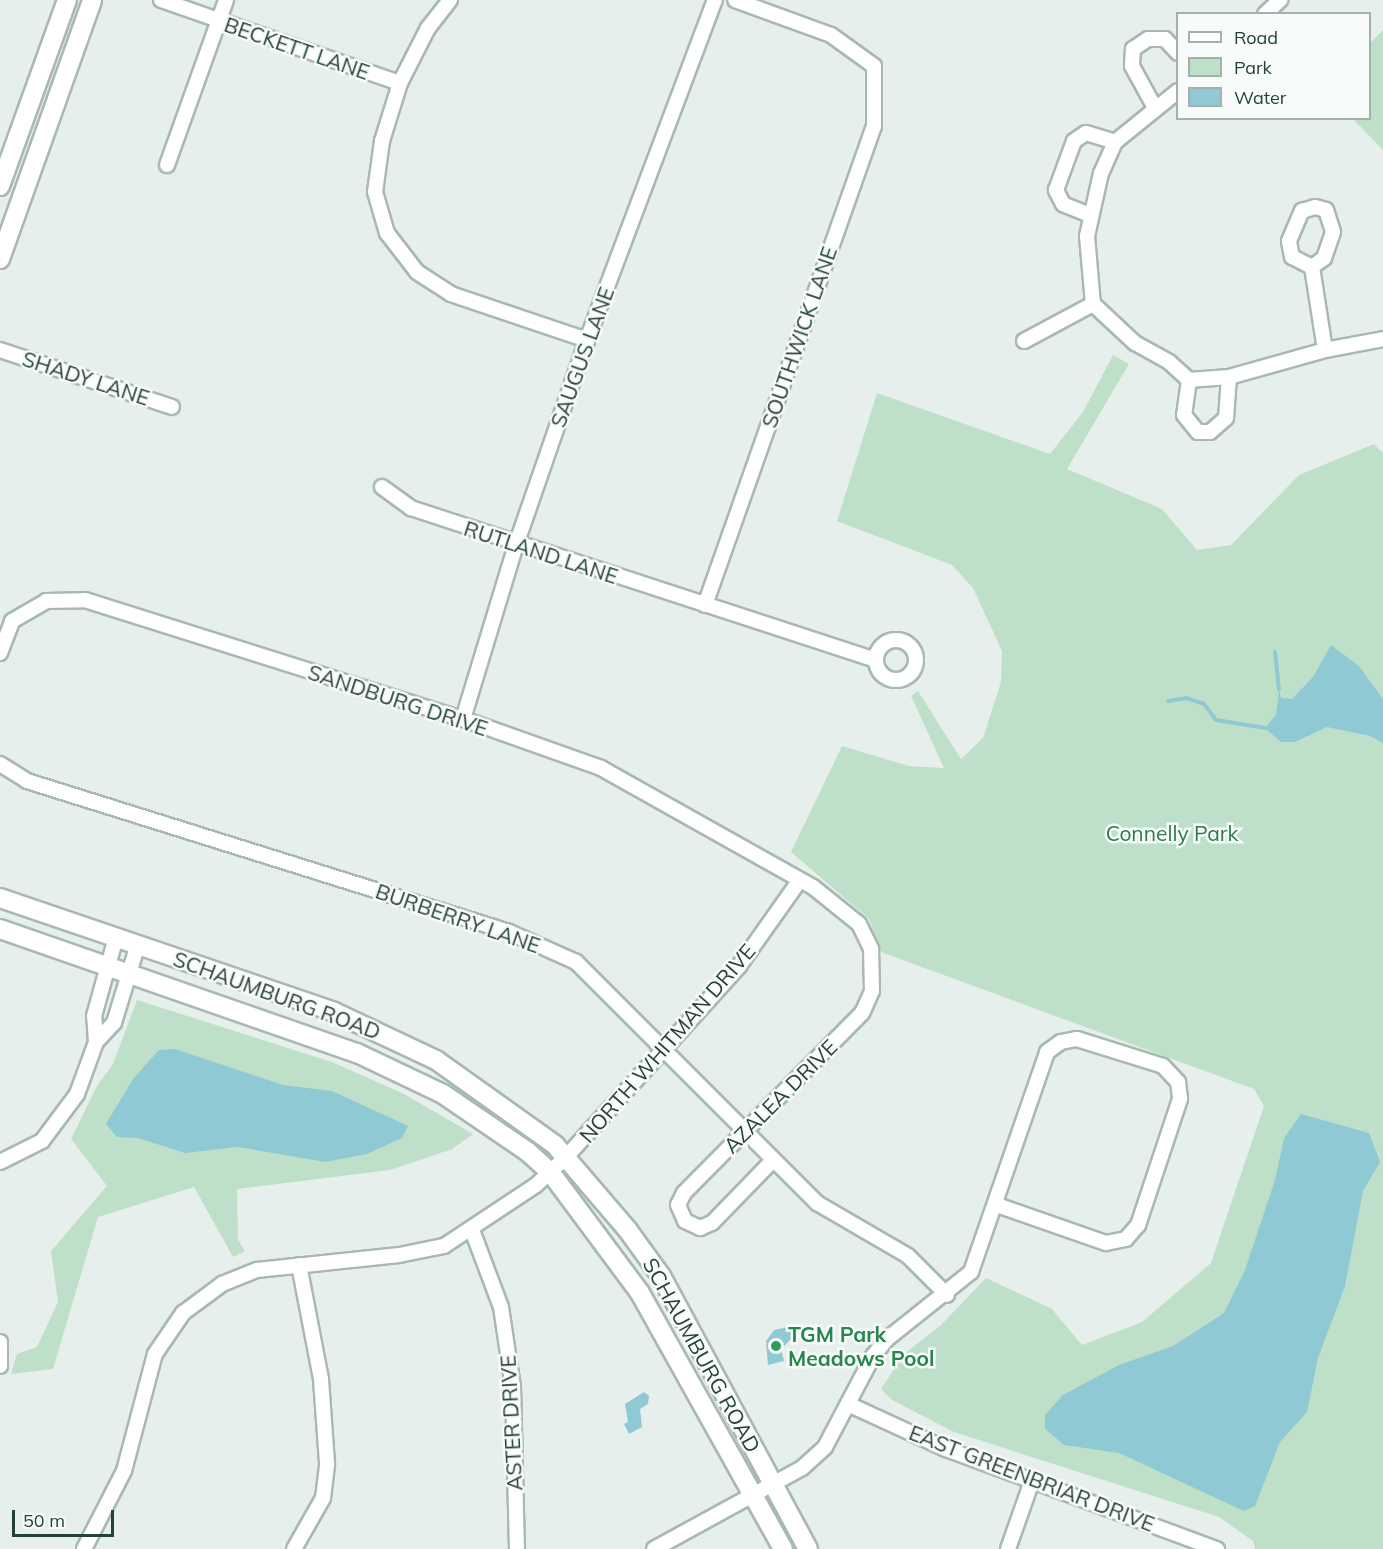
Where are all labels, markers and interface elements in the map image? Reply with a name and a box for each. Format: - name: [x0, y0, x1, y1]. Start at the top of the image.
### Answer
- street label: BECKETT LANE: [221, 11, 373, 85]
- legend: [1176, 12, 1371, 120]
- text: Road: [1234, 26, 1278, 49]
- text: Park: [1234, 56, 1272, 79]
- text: Water: [1234, 86, 1286, 109]
- street label: SOUTHWICK LANE: [756, 243, 842, 431]
- street label: SAUGUS LANE: [545, 283, 619, 431]
- street label: SHADY LANE: [19, 346, 153, 410]
- street label: RUTLAND LANE: [461, 515, 621, 589]
- street label: SANDBURG DRIVE: [305, 659, 491, 741]
- park label: Connelly Park: [1106, 820, 1238, 846]
- street label: BURBERRY LANE: [372, 878, 544, 958]
- street label: NORTH WHITMAN DRIVE: [574, 938, 760, 1148]
- street label: SCHAUMBURG ROAD: [170, 946, 384, 1044]
- street label: AZALEA DRIVE: [718, 1034, 842, 1158]
- street label: SCHAUMBURG ROAD: [638, 1253, 766, 1457]
- place label: TGM Park Meadows Pool: [788, 1321, 934, 1371]
- marker: TGM Park Meadows Pool: [769, 1339, 783, 1353]
- street label: ASTER DRIVE: [495, 1355, 527, 1491]
- street label: EAST GREENBRIAR DRIVE: [906, 1419, 1158, 1537]
- scale bar: [15, 1498, 117, 1536]
- text: 50 m: [23, 1509, 65, 1532]

